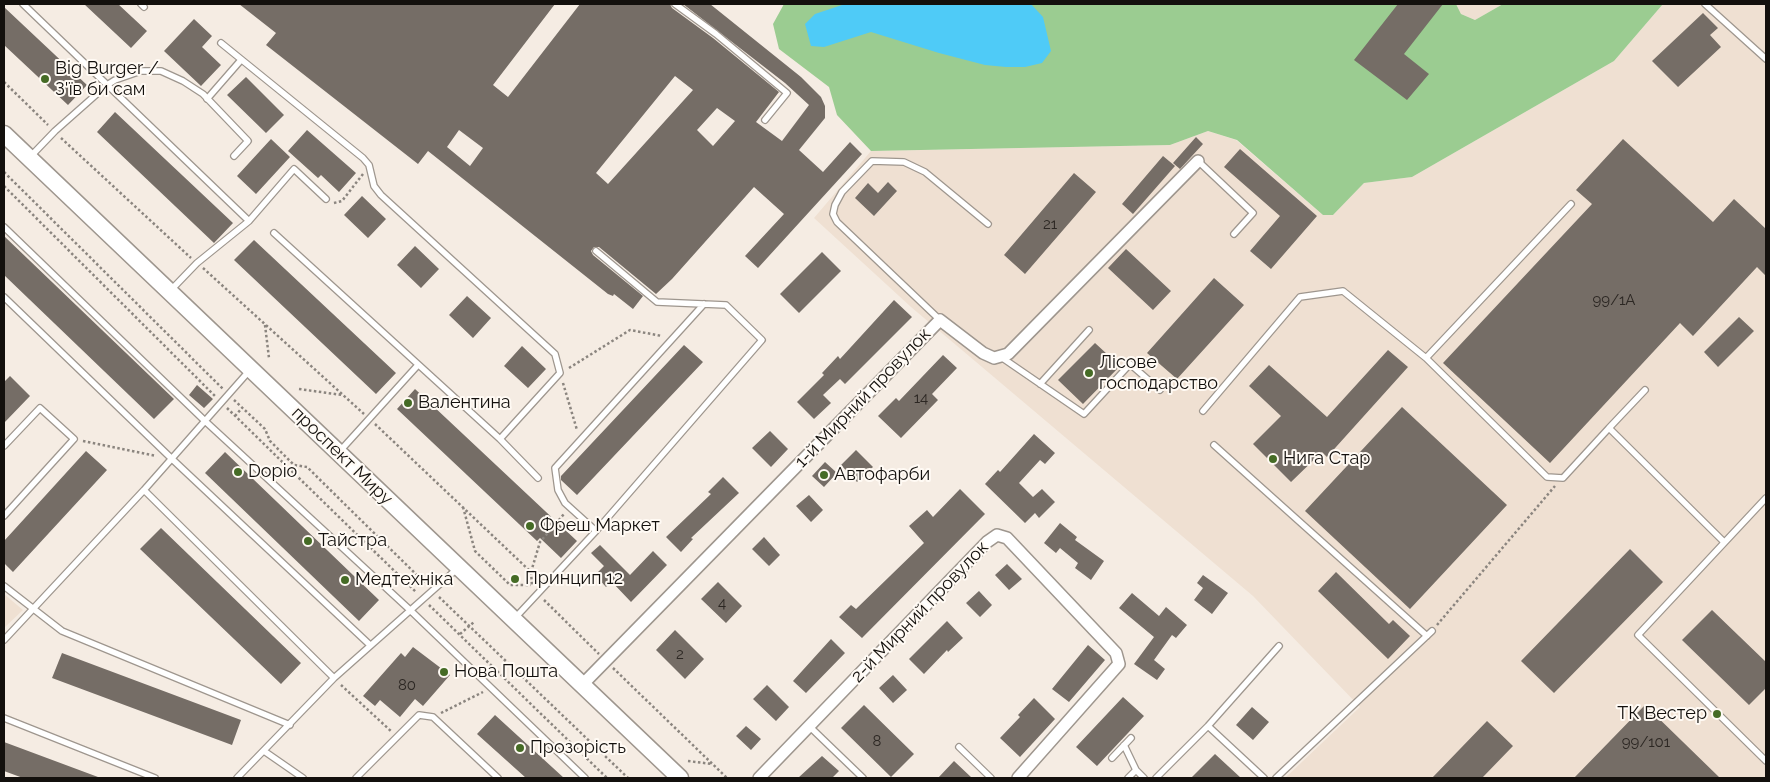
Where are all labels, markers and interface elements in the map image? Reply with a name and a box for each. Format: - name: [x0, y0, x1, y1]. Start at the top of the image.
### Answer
- place label: Big Burger / З'їв би сам: [55, 58, 159, 100]
- marker: Big Burger / З'їв би сам: [39, 73, 51, 85]
- house number: 21: [1043, 215, 1057, 233]
- house number: 99/1А: [1593, 291, 1635, 309]
- street label: 1-й Мирний провулок: [791, 324, 935, 472]
- place label: Лісове господарство: [1099, 352, 1218, 394]
- marker: Лісове господарство: [1083, 367, 1095, 379]
- house number: 14: [914, 389, 928, 407]
- place label: Валентина: [418, 392, 511, 414]
- marker: Валентина: [402, 397, 414, 409]
- street label: проспект Миру: [287, 402, 397, 510]
- place label: Нига Стар: [1283, 448, 1370, 470]
- marker: Нига Стар: [1267, 453, 1279, 465]
- place label: Dopio: [248, 461, 297, 483]
- place label: Автофарби: [834, 464, 930, 486]
- marker: Dopio: [232, 466, 244, 478]
- marker: Автофарби: [818, 469, 830, 481]
- place label: Фреш Маркет: [540, 515, 660, 537]
- marker: Фреш Маркет: [524, 520, 536, 532]
- place label: Тайстра: [318, 530, 387, 552]
- marker: Тайстра: [302, 535, 314, 547]
- street label: 2-й Мирний провулок: [847, 537, 993, 687]
- place label: Принцип 12: [525, 568, 623, 590]
- place label: Медтехніка: [355, 569, 453, 591]
- marker: Принцип 12: [509, 573, 521, 585]
- marker: Медтехніка: [339, 574, 351, 586]
- house number: 4: [718, 594, 726, 612]
- house number: 2: [676, 645, 684, 663]
- place label: Нова Пошта: [454, 661, 558, 683]
- marker: Нова Пошта: [438, 666, 450, 678]
- house number: 80: [398, 676, 416, 694]
- place label: ТК Вестер: [1617, 703, 1707, 725]
- marker: ТК Вестер: [1711, 708, 1723, 720]
- house number: 8: [873, 732, 881, 750]
- house number: 99/101: [1622, 733, 1670, 751]
- place label: Прозорість: [530, 737, 626, 759]
- marker: Прозорість: [514, 742, 526, 754]

